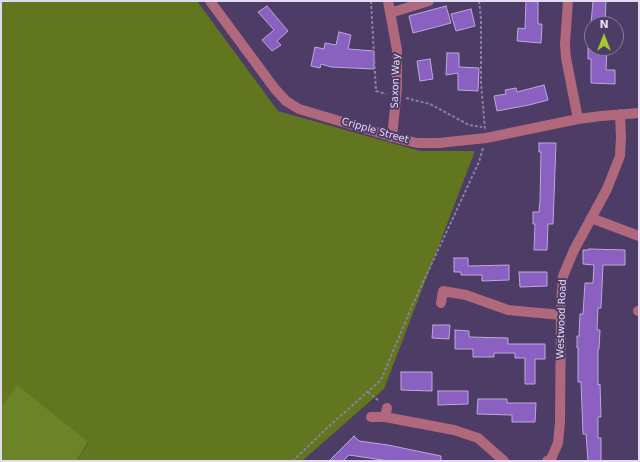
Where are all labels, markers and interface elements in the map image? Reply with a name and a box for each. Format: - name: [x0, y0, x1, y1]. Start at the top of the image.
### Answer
- north arrow: [584, 16, 624, 56]
- text: N: [599, 18, 609, 31]
- street label: Saxon Way: [389, 53, 403, 109]
- street label: Cripple Street: [340, 116, 410, 146]
- street label: Westwood Road: [555, 279, 569, 359]

